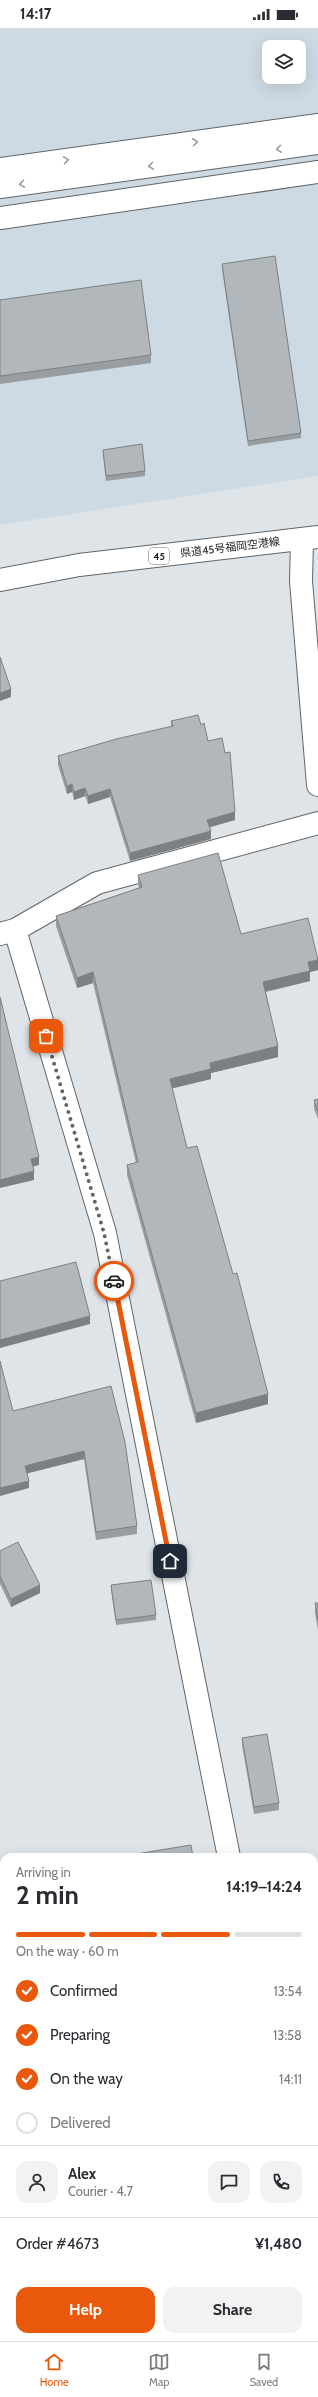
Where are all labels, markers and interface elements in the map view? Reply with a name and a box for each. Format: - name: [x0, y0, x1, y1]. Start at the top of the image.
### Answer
- text: 14:17: [20, 5, 51, 23]
- map controls: [262, 40, 306, 84]
- button: layers: [262, 40, 306, 84]
- one-way arrow: [192, 138, 198, 147]
- one-way arrow: [276, 144, 282, 153]
- one-way arrow: [63, 156, 69, 165]
- one-way arrow: [148, 161, 154, 170]
- one-way arrow: [19, 179, 25, 188]
- street label: 県道45号福岡空港線: [179, 534, 281, 560]
- road number: 45: [149, 548, 169, 564]
- pin: [29, 1019, 63, 1053]
- icon: bag: [35, 1025, 57, 1047]
- courier: [94, 1261, 134, 1301]
- icon: car: [103, 1270, 125, 1292]
- pin: [153, 1544, 187, 1578]
- icon: home: [159, 1550, 181, 1572]
- text: Arriving in: [16, 1864, 71, 1880]
- text: 14:19–14:24: [226, 1878, 302, 1896]
- text: 2 min: [16, 1879, 79, 1911]
- text: On the way · 60 m: [16, 1943, 119, 1959]
- icon: check: [16, 1980, 38, 2002]
- text: Confirmed: [50, 1982, 118, 2000]
- text: 13:54: [273, 1983, 302, 1999]
- icon: check: [16, 2024, 38, 2046]
- text: Preparing: [50, 2026, 110, 2044]
- text: 13:58: [273, 2027, 302, 2043]
- icon: check: [16, 2068, 38, 2090]
- text: On the way: [50, 2070, 123, 2088]
- text: 14:11: [279, 2071, 302, 2087]
- text: Delivered: [50, 2114, 111, 2132]
- button: person: [16, 2161, 58, 2203]
- button: chat: [208, 2161, 250, 2203]
- button: phone: [260, 2161, 302, 2203]
- text: Alex: [68, 2165, 96, 2183]
- text: Courier · 4.7: [68, 2183, 133, 2199]
- text: Order #4673: [16, 2235, 99, 2253]
- text: ¥1,480: [255, 2235, 302, 2253]
- button: Help: [16, 2287, 155, 2333]
- button: Share: [163, 2287, 302, 2333]
- tab: Home: [40, 2351, 69, 2389]
- tab: Map: [148, 2351, 170, 2389]
- tab: Saved: [250, 2351, 278, 2389]

